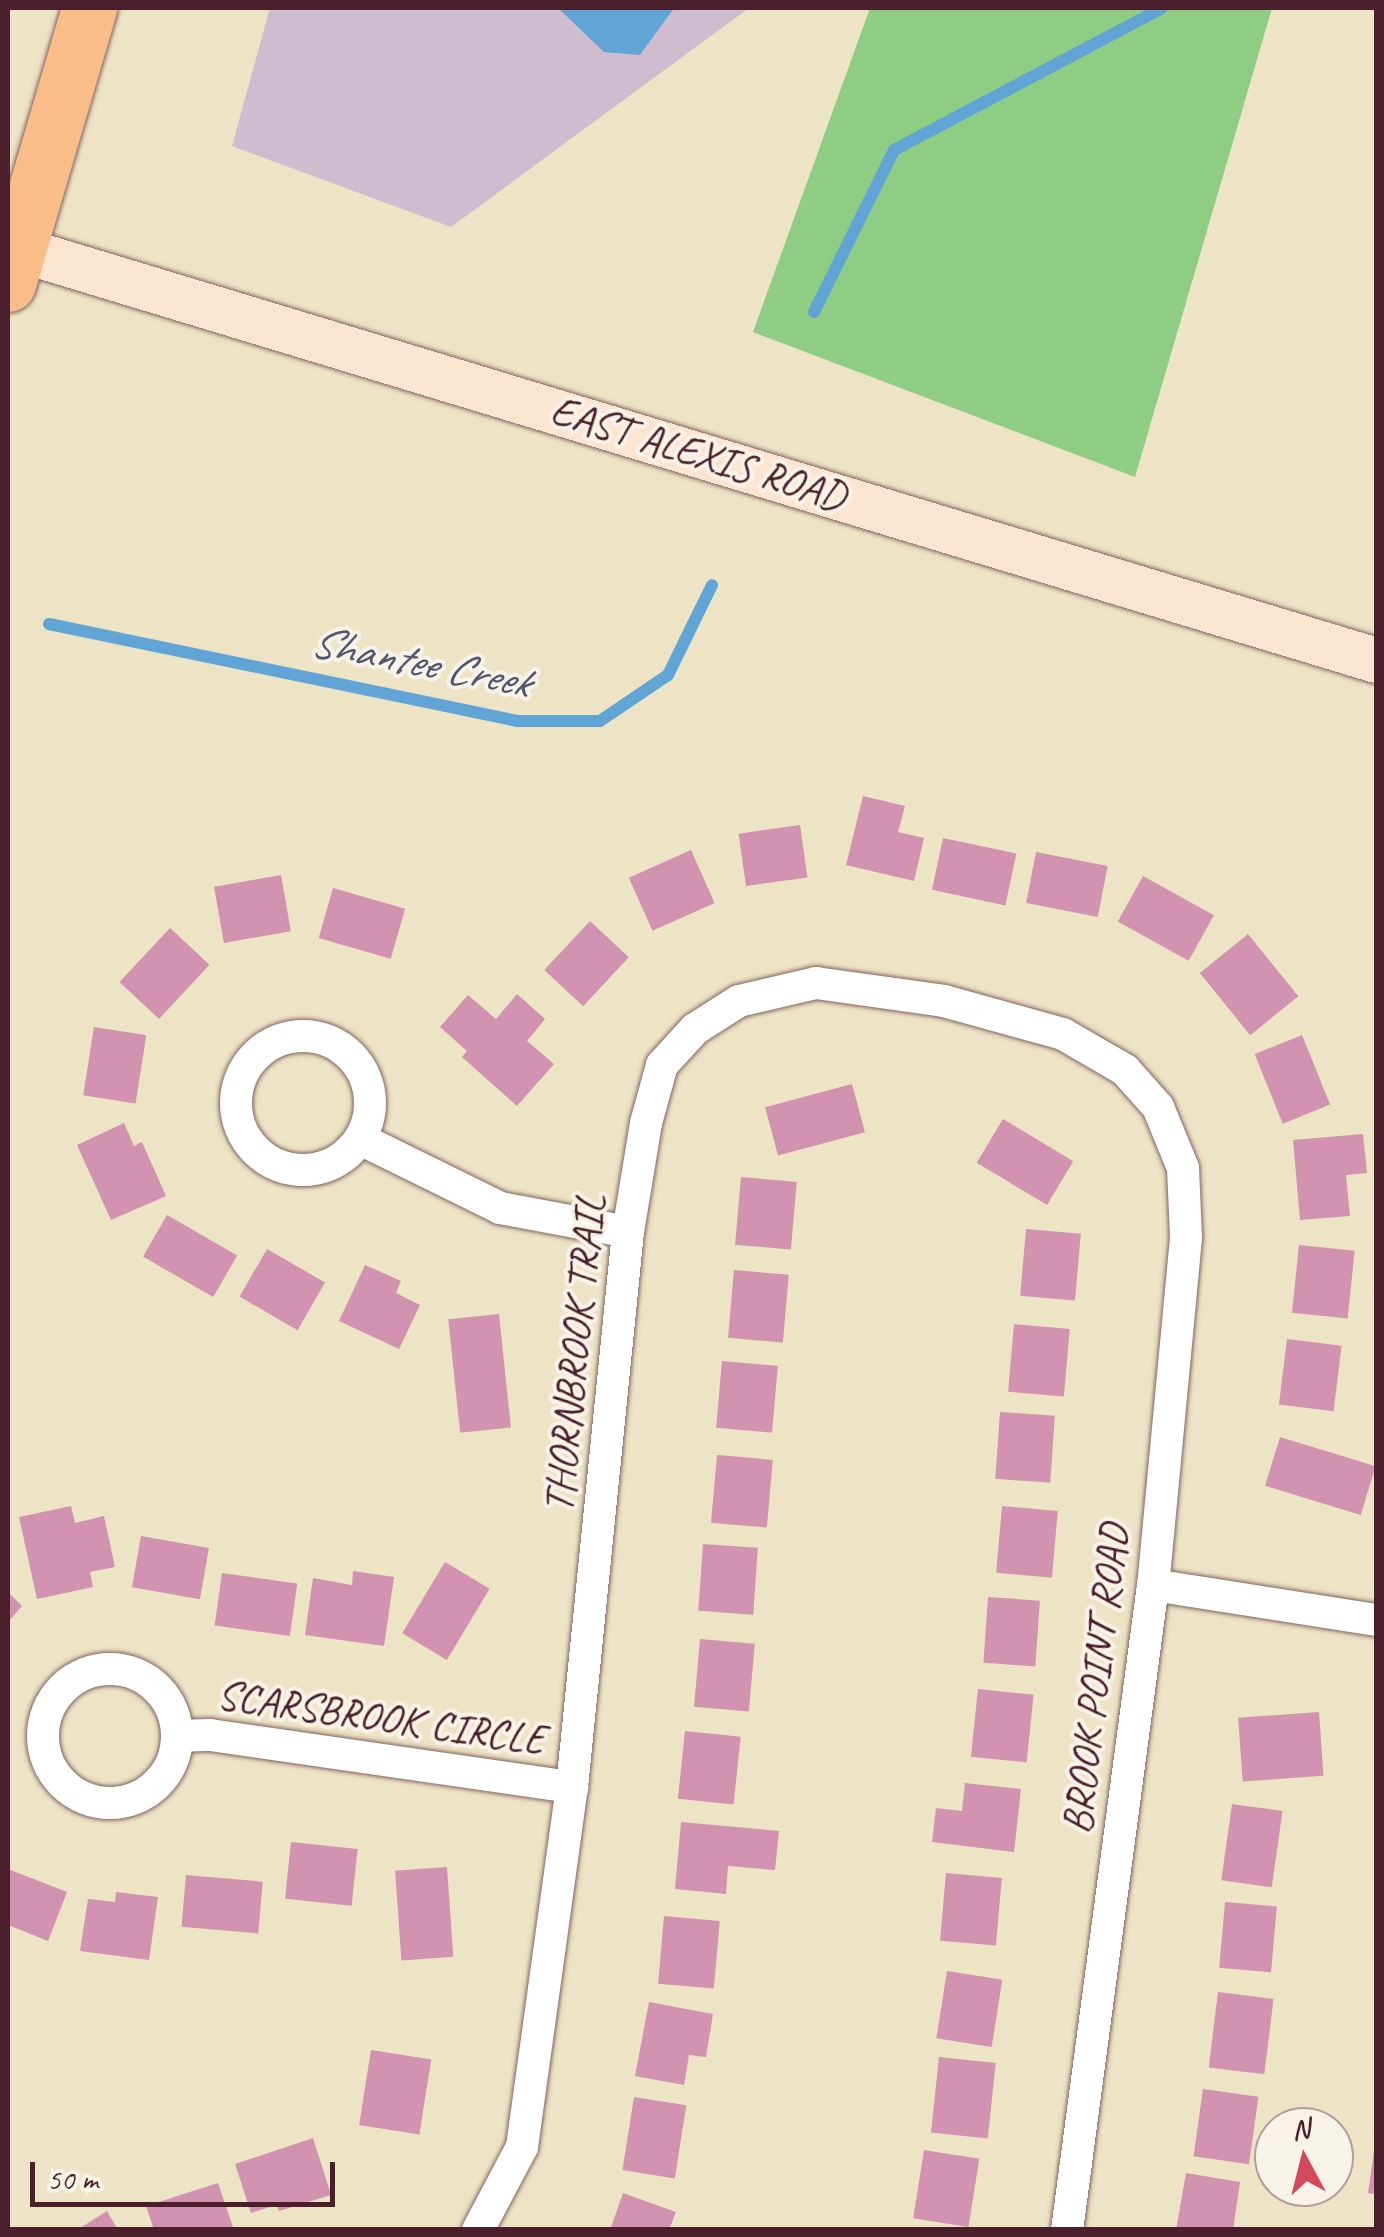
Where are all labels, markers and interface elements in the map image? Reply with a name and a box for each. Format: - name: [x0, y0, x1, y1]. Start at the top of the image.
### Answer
- street label: EAST ALEXIS ROAD: [543, 385, 853, 523]
- water label: Shantee Creek: [306, 614, 534, 710]
- street label: THORNBROOK TRAIL: [533, 1193, 617, 1515]
- street label: BROOK POINT ROAD: [1052, 1520, 1140, 1838]
- street label: SCARSBROOK CIRCLE: [213, 1670, 549, 1766]
- north arrow: [1254, 2107, 1354, 2207]
- text: N: [1290, 2110, 1311, 2147]
- scale bar: [35, 2142, 340, 2204]
- text: 50 m: [47, 2160, 98, 2198]

